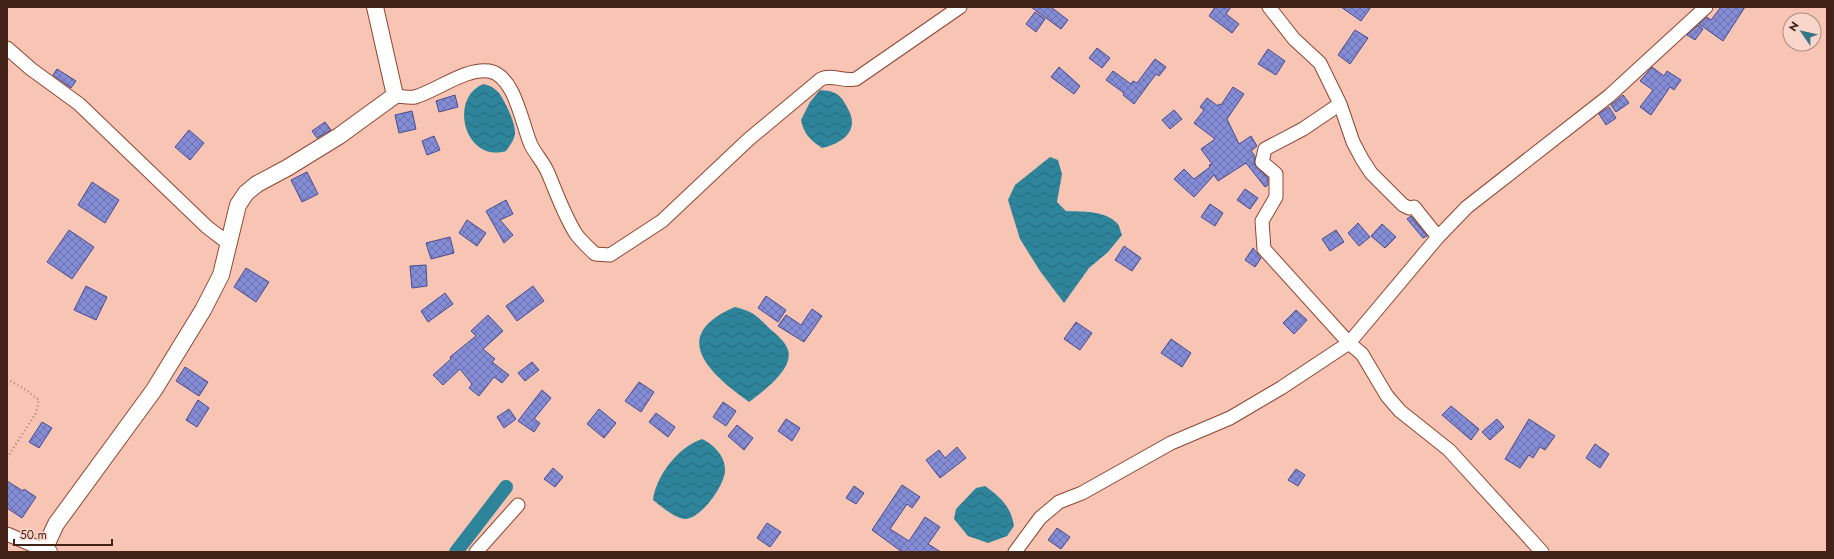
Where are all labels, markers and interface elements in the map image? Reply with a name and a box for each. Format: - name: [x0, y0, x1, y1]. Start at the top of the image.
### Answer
- north arrow: [1782, 12, 1822, 52]
- text: N: [1785, 18, 1803, 35]
- scale bar: [14, 521, 112, 547]
- text: 50 m: [20, 526, 47, 544]

